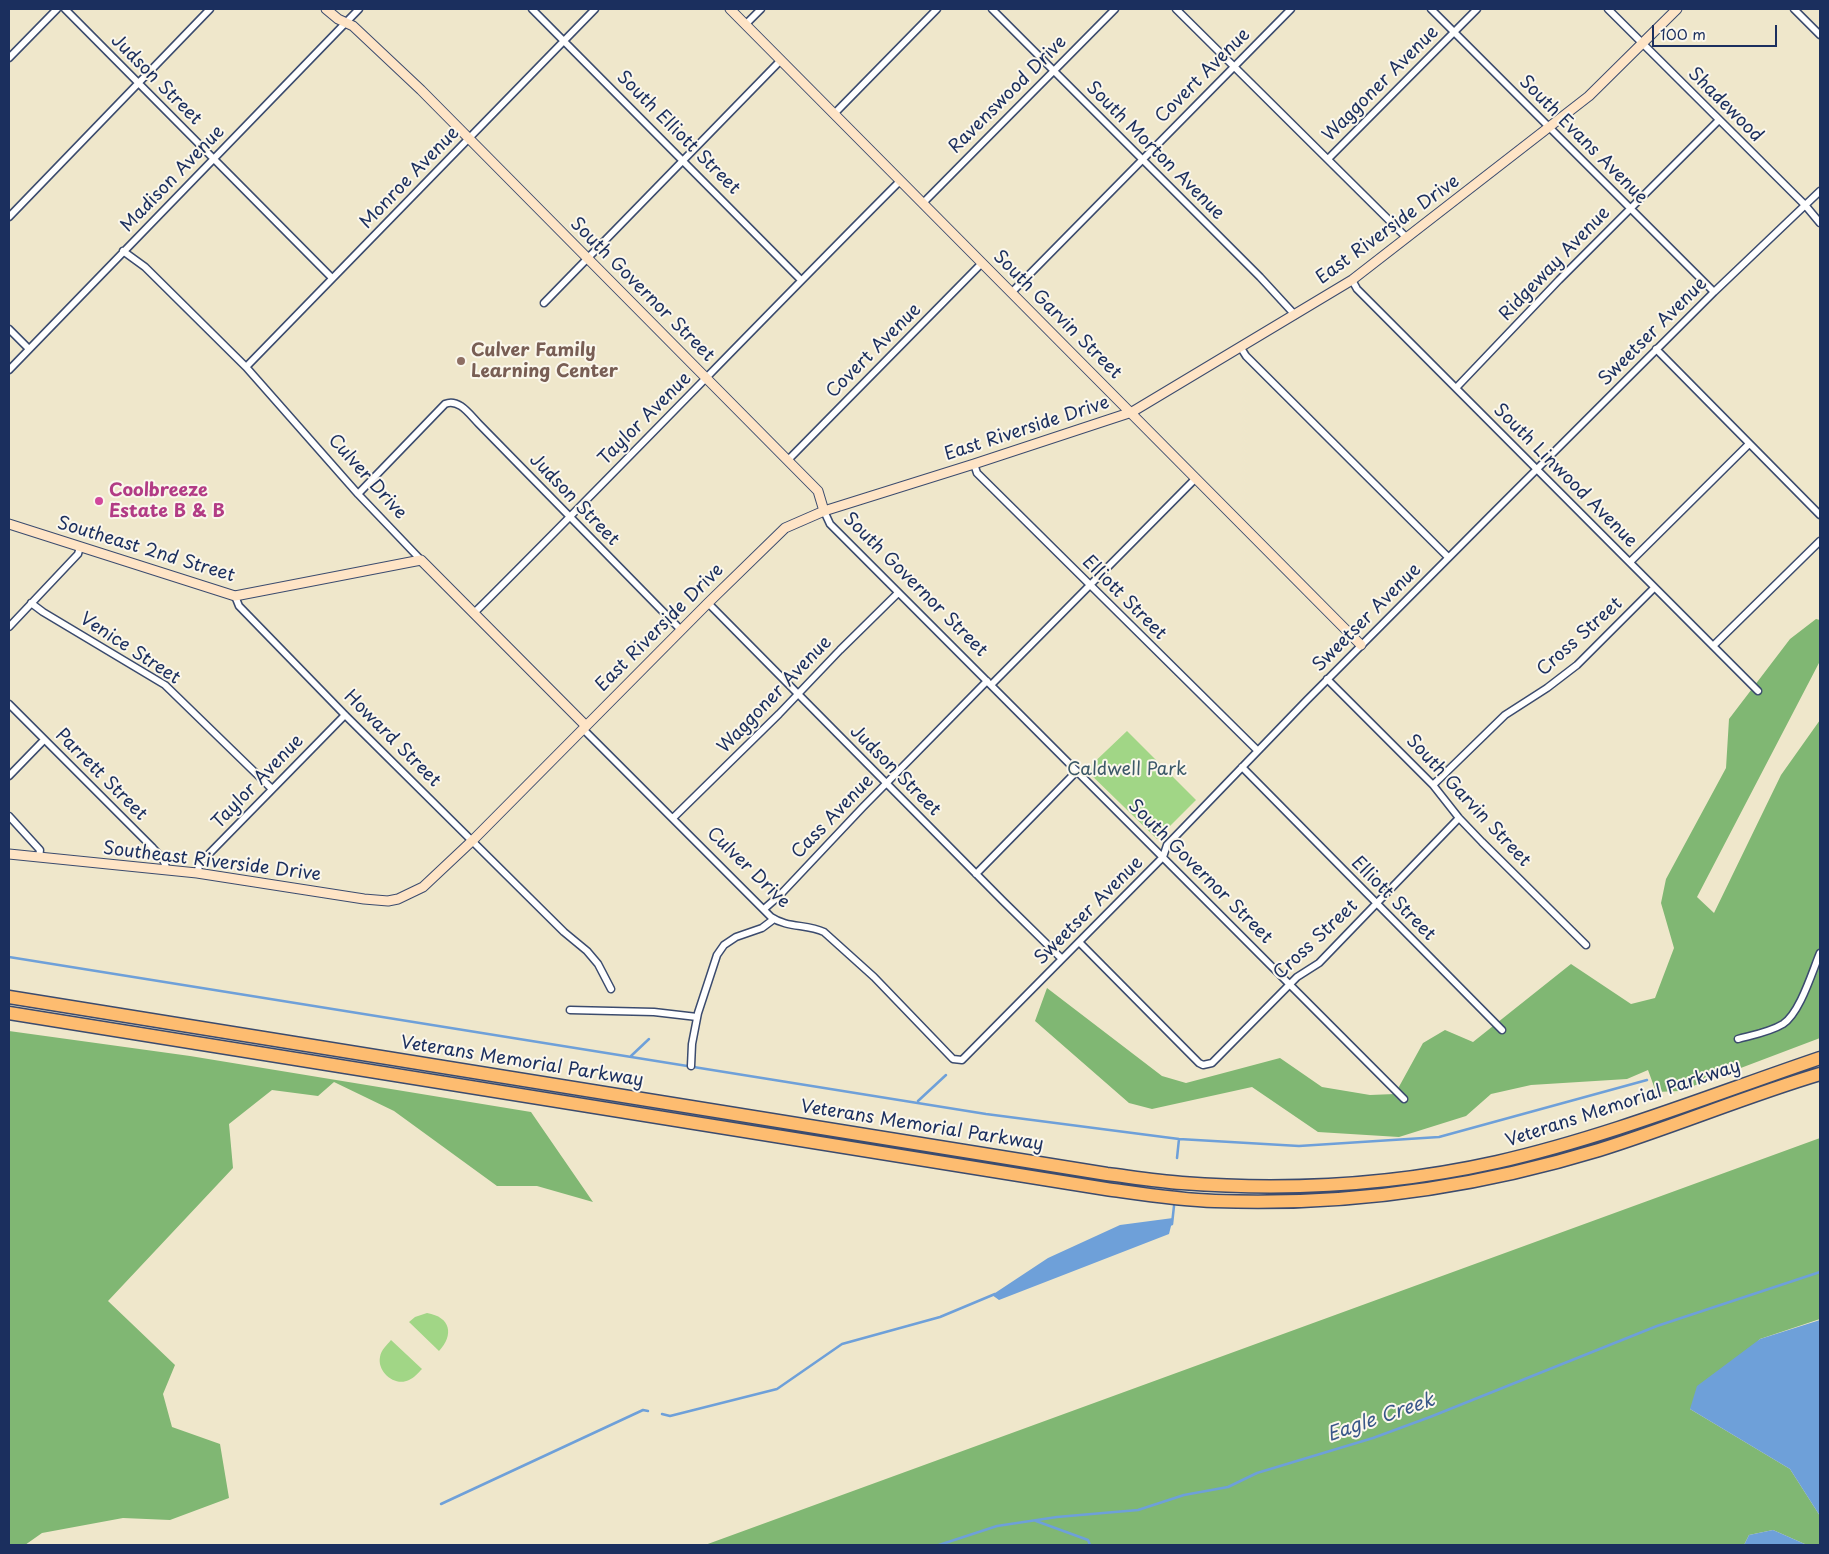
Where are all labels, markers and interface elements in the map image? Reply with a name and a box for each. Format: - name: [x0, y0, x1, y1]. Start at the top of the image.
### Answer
- scale bar: [1654, 15, 1779, 47]
- street label: Waggoner Avenue: [1319, 22, 1443, 146]
- text: 100 m: [1660, 22, 1706, 45]
- street label: Covert Avenue: [1151, 24, 1255, 128]
- street label: Judson Street: [106, 30, 206, 130]
- street label: Ravenswood Drive: [944, 31, 1072, 159]
- street label: Shadewood: [1683, 63, 1767, 147]
- street label: South Elliott Street: [612, 67, 744, 199]
- street label: South Evans Avenue: [1514, 71, 1652, 209]
- street label: South Morton Avenue: [1081, 77, 1229, 225]
- street label: Madison Avenue: [117, 121, 229, 237]
- street label: Monroe Avenue: [356, 122, 464, 234]
- street label: East Riverside Drive: [1312, 171, 1464, 289]
- street label: Ridgeway Avenue: [1495, 203, 1615, 325]
- street label: South Governor Street: [565, 213, 719, 367]
- street label: South Garvin Street: [988, 246, 1126, 384]
- street label: Sweetser Avenue: [1594, 273, 1712, 391]
- street label: Covert Avenue: [822, 299, 926, 403]
- place label: Culver Family Learning Center: [471, 340, 618, 382]
- marker: Culver Family Learning Center: [455, 355, 467, 367]
- street label: Taylor Avenue: [594, 368, 696, 470]
- street label: East Riverside Drive: [942, 392, 1112, 466]
- street label: South Linwood Avenue: [1489, 400, 1641, 552]
- street label: Culver Drive: [323, 430, 411, 524]
- street label: Judson Street: [525, 449, 623, 551]
- place label: Coolbreeze Estate B & B: [109, 480, 225, 522]
- marker: Coolbreeze Estate B & B: [93, 495, 105, 507]
- street label: South Governor Street: [838, 508, 992, 662]
- street label: Southeast 2nd Street: [55, 513, 237, 587]
- street label: Elliott Street: [1077, 551, 1171, 645]
- street label: Sweetser Avenue: [1308, 559, 1426, 677]
- street label: East Riverside Drive: [592, 560, 728, 696]
- street label: Cross Street: [1533, 593, 1627, 681]
- street label: Venice Street: [76, 609, 184, 689]
- street label: Waggoner Avenue: [714, 632, 836, 758]
- street label: Howard Street: [339, 686, 445, 792]
- street label: Judson Street: [845, 721, 945, 821]
- street label: Parrett Street: [51, 725, 151, 825]
- street label: Taylor Avenue: [208, 730, 308, 834]
- street label: South Garvin Street: [1401, 730, 1535, 872]
- park label: Caldwell Park: [1067, 759, 1187, 781]
- street label: Cass Avenue: [787, 770, 879, 864]
- street label: South Governor Street: [1123, 795, 1277, 949]
- street label: Culver Drive: [702, 823, 794, 913]
- street label: Southeast Riverside Drive: [102, 838, 322, 886]
- street label: Sweetser Avenue: [1030, 852, 1148, 970]
- street label: Elliott Street: [1346, 852, 1440, 946]
- street label: Cross Street: [1269, 895, 1363, 985]
- street label: Veterans Memorial Parkway: [399, 1032, 645, 1092]
- street label: Veterans Memorial Parkway: [1503, 1056, 1743, 1152]
- street label: Veterans Memorial Parkway: [799, 1096, 1045, 1156]
- water label: Eagle Creek: [1324, 1389, 1438, 1447]

